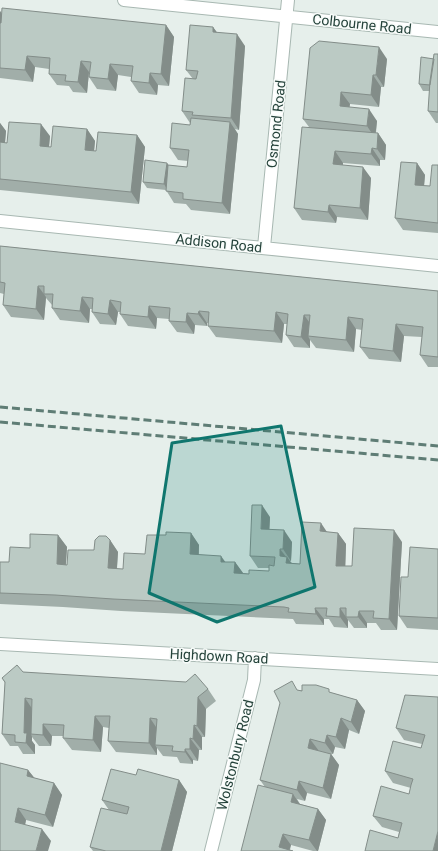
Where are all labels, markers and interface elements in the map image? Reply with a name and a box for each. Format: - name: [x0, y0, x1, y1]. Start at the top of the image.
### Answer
- street label: Colbourne Road: [312, 11, 412, 37]
- street label: Osmond Road: [263, 79, 289, 169]
- street label: Addison Road: [175, 231, 263, 255]
- street label: Highdown Road: [169, 645, 269, 667]
- street label: Wolstonbury Road: [213, 698, 257, 812]

